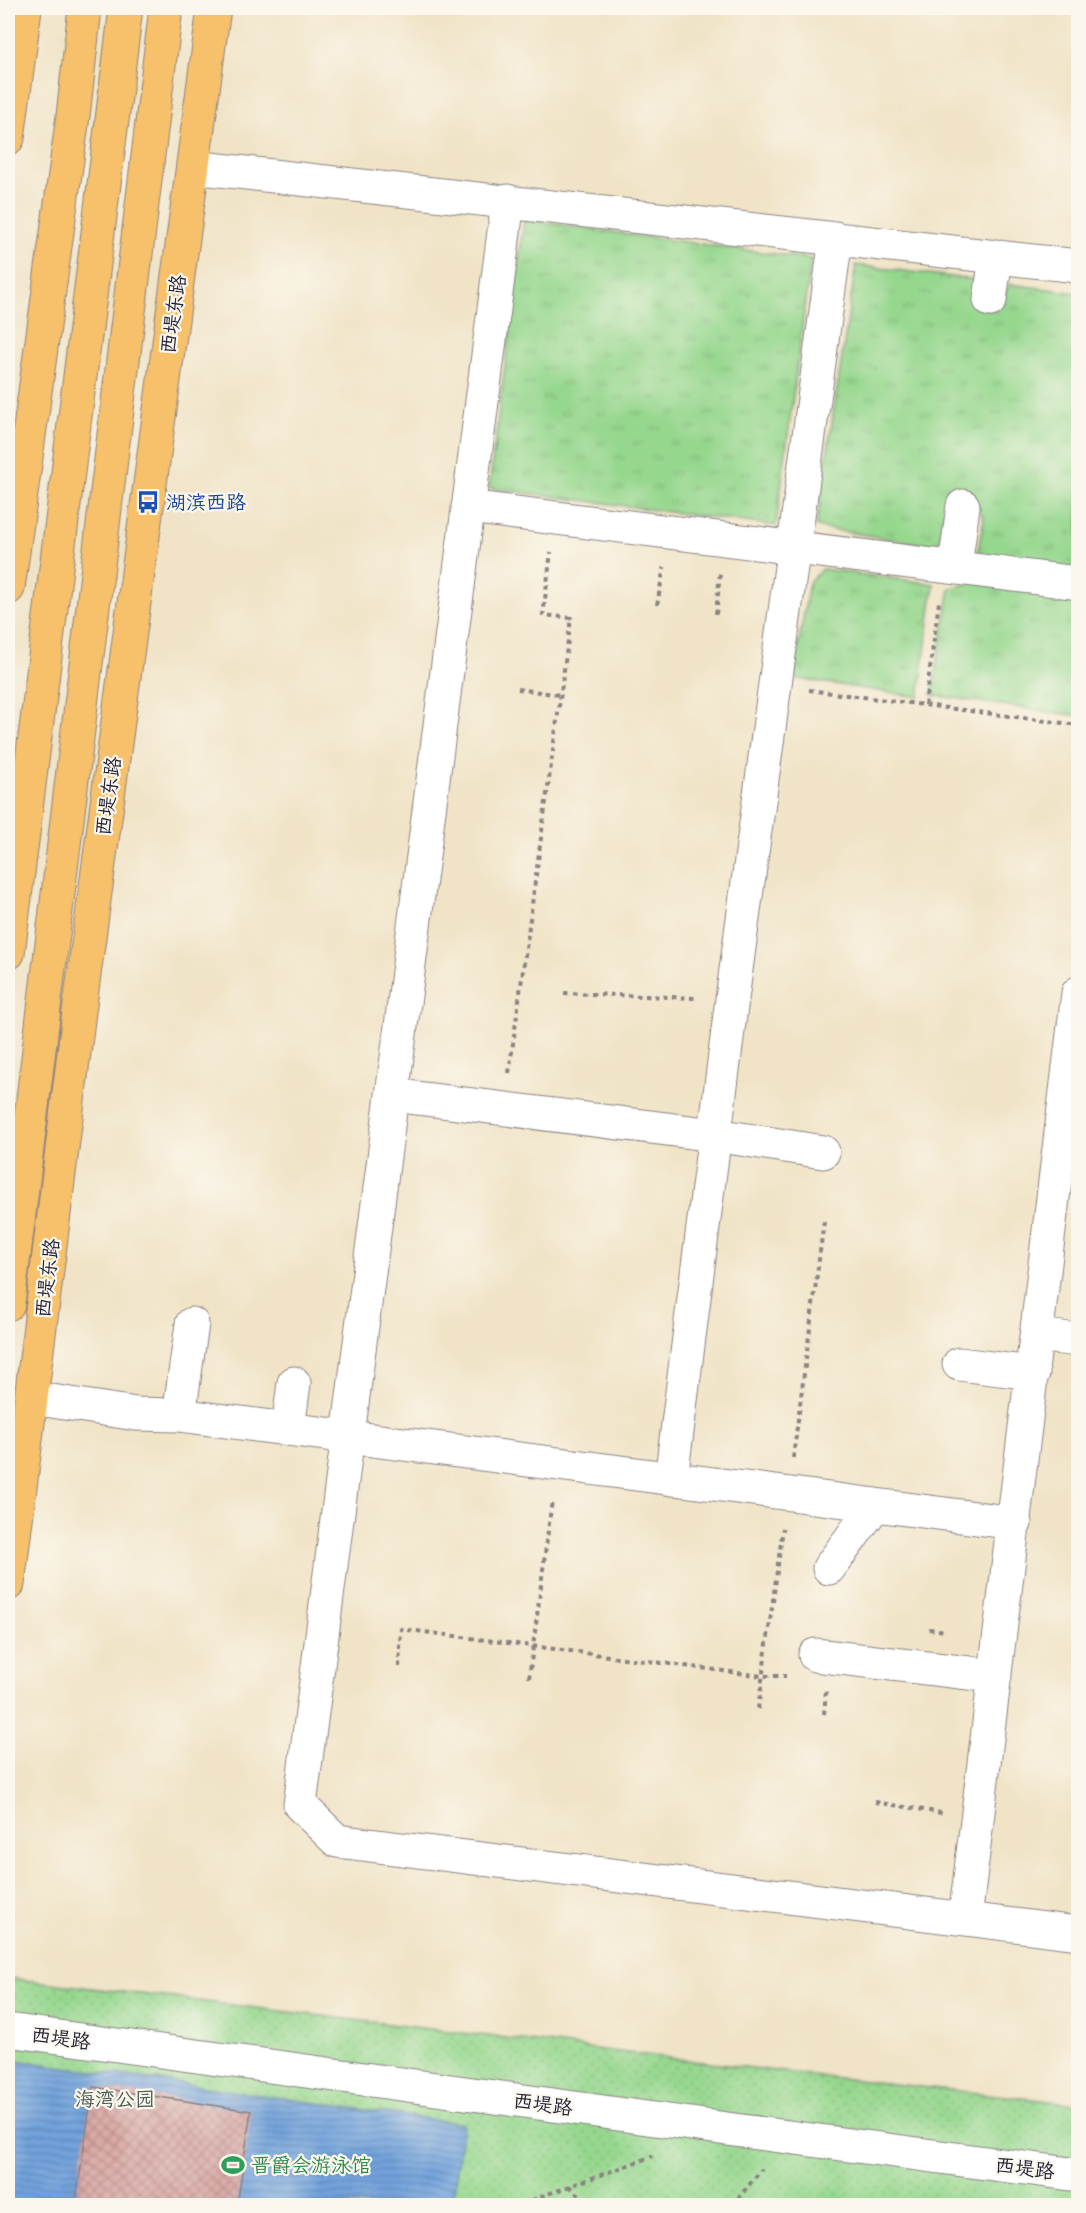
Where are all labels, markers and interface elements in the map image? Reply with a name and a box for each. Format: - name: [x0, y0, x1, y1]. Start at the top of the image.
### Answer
- street label: 西堤东路: [157, 272, 192, 355]
- bus stop icon: 湖滨西路: [135, 489, 161, 515]
- place label: 湖滨西路: [166, 491, 247, 515]
- street label: 西堤东路: [92, 754, 127, 837]
- street label: 西堤东路: [31, 1236, 65, 1319]
- street label: 西堤路: [29, 2023, 93, 2055]
- park label: 海湾公园: [75, 2088, 155, 2112]
- street label: 西堤路: [511, 2089, 575, 2121]
- sports icon: 晋爵会游泳馆: [220, 2152, 246, 2178]
- street label: 西堤路: [994, 2153, 1057, 2185]
- place label: 晋爵会游泳馆: [251, 2154, 371, 2178]

